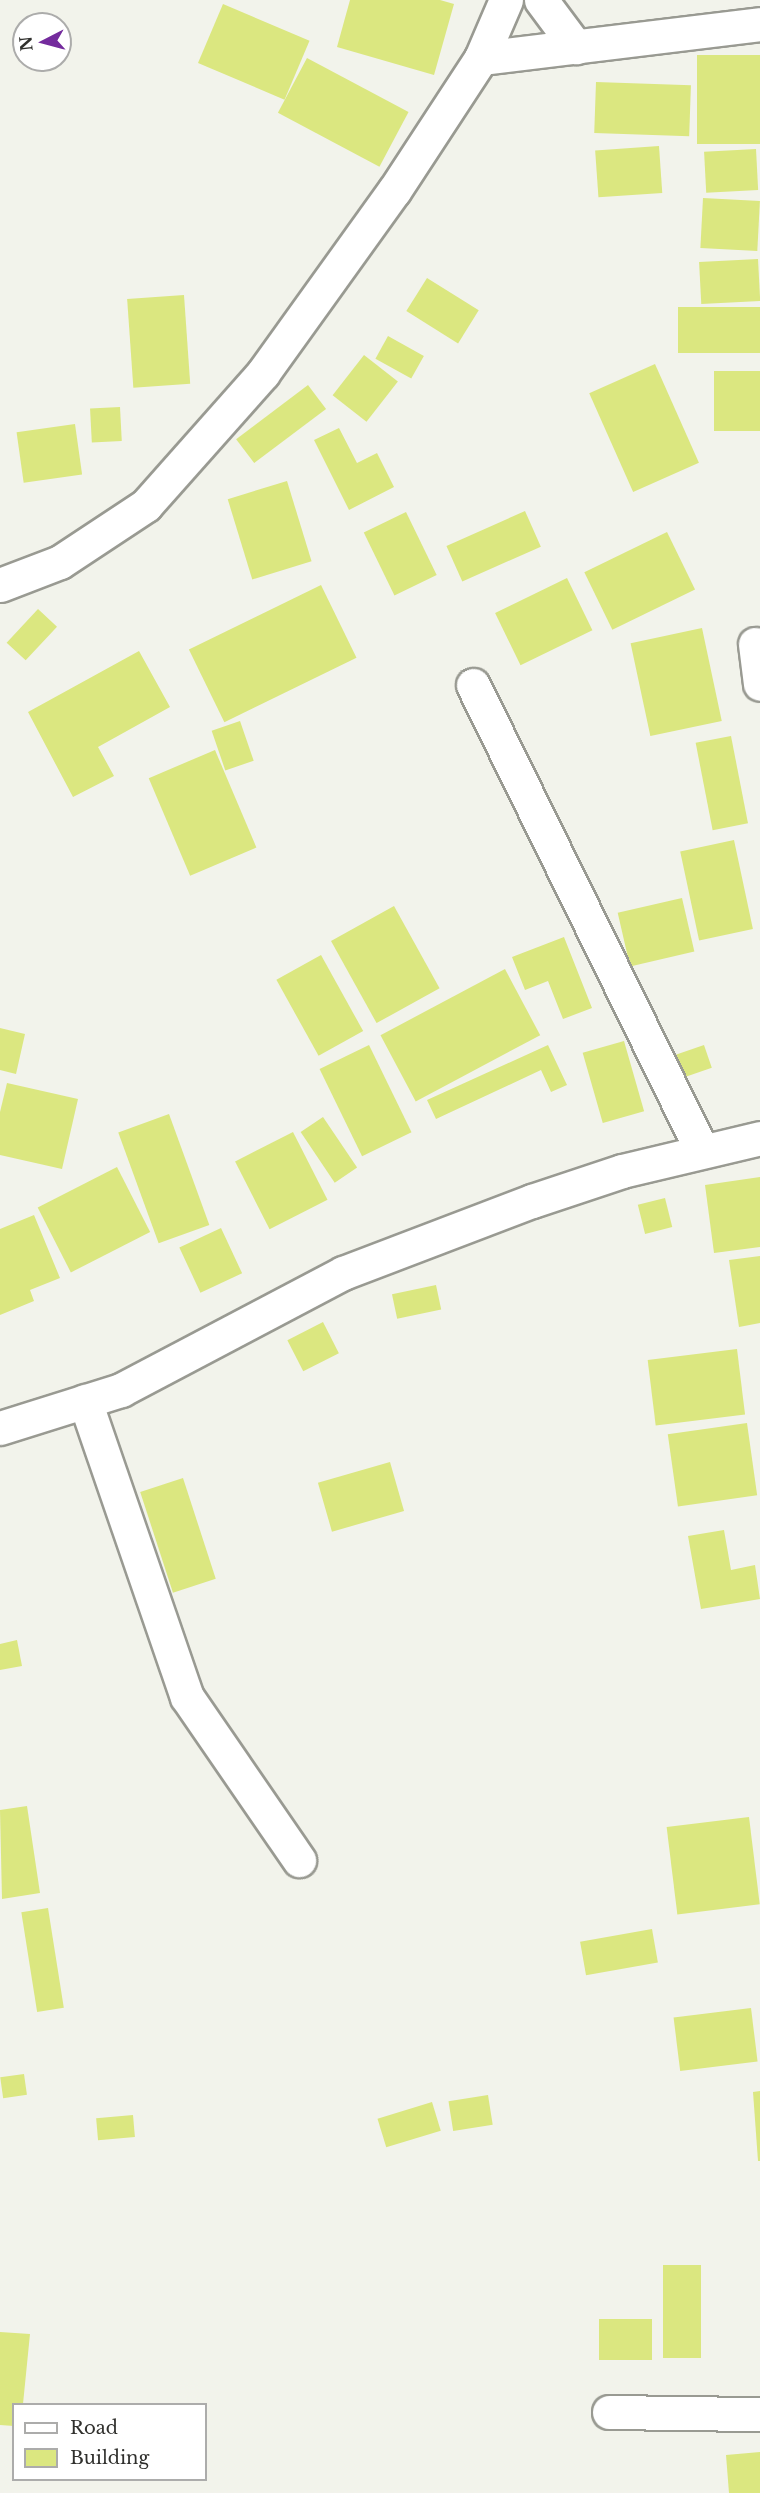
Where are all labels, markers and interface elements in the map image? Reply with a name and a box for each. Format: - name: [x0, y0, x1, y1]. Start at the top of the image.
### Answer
- north arrow: [12, 12, 72, 72]
- text: N: [15, 35, 37, 52]
- legend: [12, 2403, 207, 2481]
- text: Road: [70, 2417, 118, 2439]
- text: Building: [70, 2447, 149, 2469]

